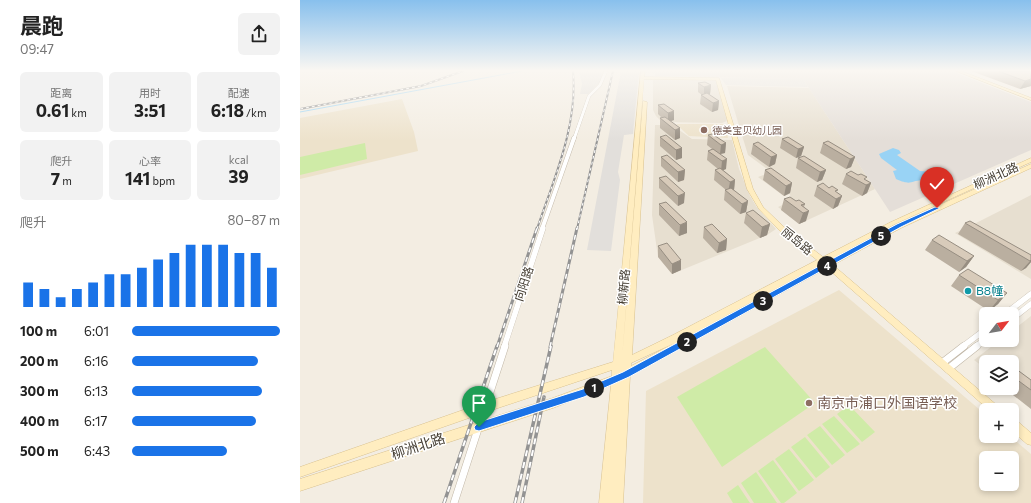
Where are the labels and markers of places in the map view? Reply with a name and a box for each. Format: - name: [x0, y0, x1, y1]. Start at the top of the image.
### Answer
- place label: 德美宝贝幼儿园: [712, 124, 782, 136]
- marker: 德美宝贝幼儿园: [699, 125, 709, 135]
- pin: [920, 167, 954, 208]
- pin: 5: [871, 226, 891, 246]
- pin: 4: [817, 256, 837, 276]
- place label: B8幢: [976, 283, 1003, 297]
- marker: B8幢: [963, 286, 973, 296]
- pin: 3: [753, 291, 773, 311]
- pin: 2: [677, 332, 697, 352]
- pin: 1: [584, 378, 604, 398]
- pin: [462, 386, 496, 427]
- place label: 南京市浦口外国语学校: [817, 394, 957, 411]
- marker: 南京市浦口外国语学校: [804, 398, 814, 408]

